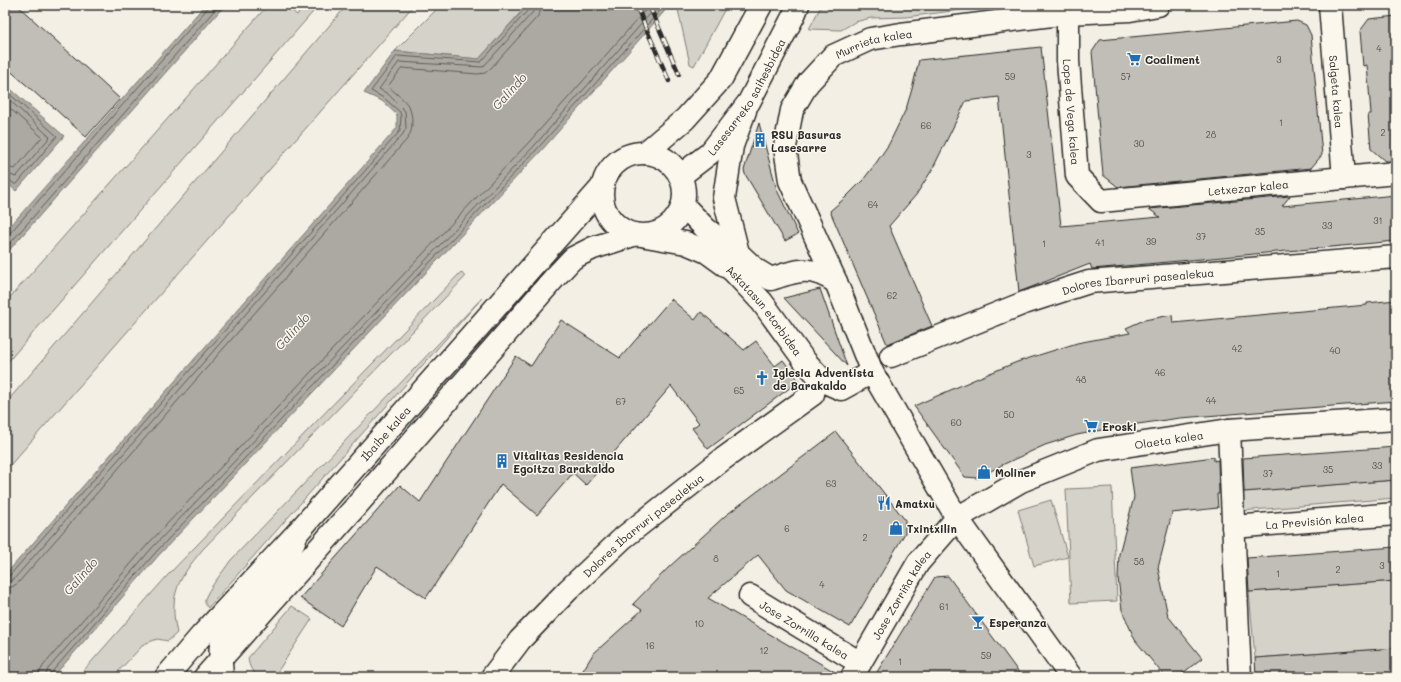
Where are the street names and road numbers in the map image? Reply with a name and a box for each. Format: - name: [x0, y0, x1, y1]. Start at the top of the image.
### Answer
- street label: Murrieta kalea: [833, 25, 913, 62]
- street label: Lasesarreko saihesbidea: [704, 35, 788, 158]
- street label: Salgeta kalea: [1327, 55, 1347, 129]
- street label: Lope de Vega kalea: [1060, 58, 1084, 166]
- street label: Letxezar kalea: [1207, 176, 1290, 198]
- street label: Askatasun etorbidea: [724, 261, 806, 359]
- street label: Dolores Ibarruri pasealekua: [1060, 264, 1215, 298]
- street label: Ibaibe kalea: [357, 402, 414, 464]
- street label: Olaeta kalea: [1133, 426, 1205, 452]
- street label: Dolores Ibarruri pasealekua: [579, 470, 707, 580]
- street label: La Previsión kalea: [1265, 509, 1365, 532]
- street label: Jose Zorriña kalea: [868, 546, 934, 642]
- street label: Jose Zorrilla kalea: [757, 596, 852, 662]

